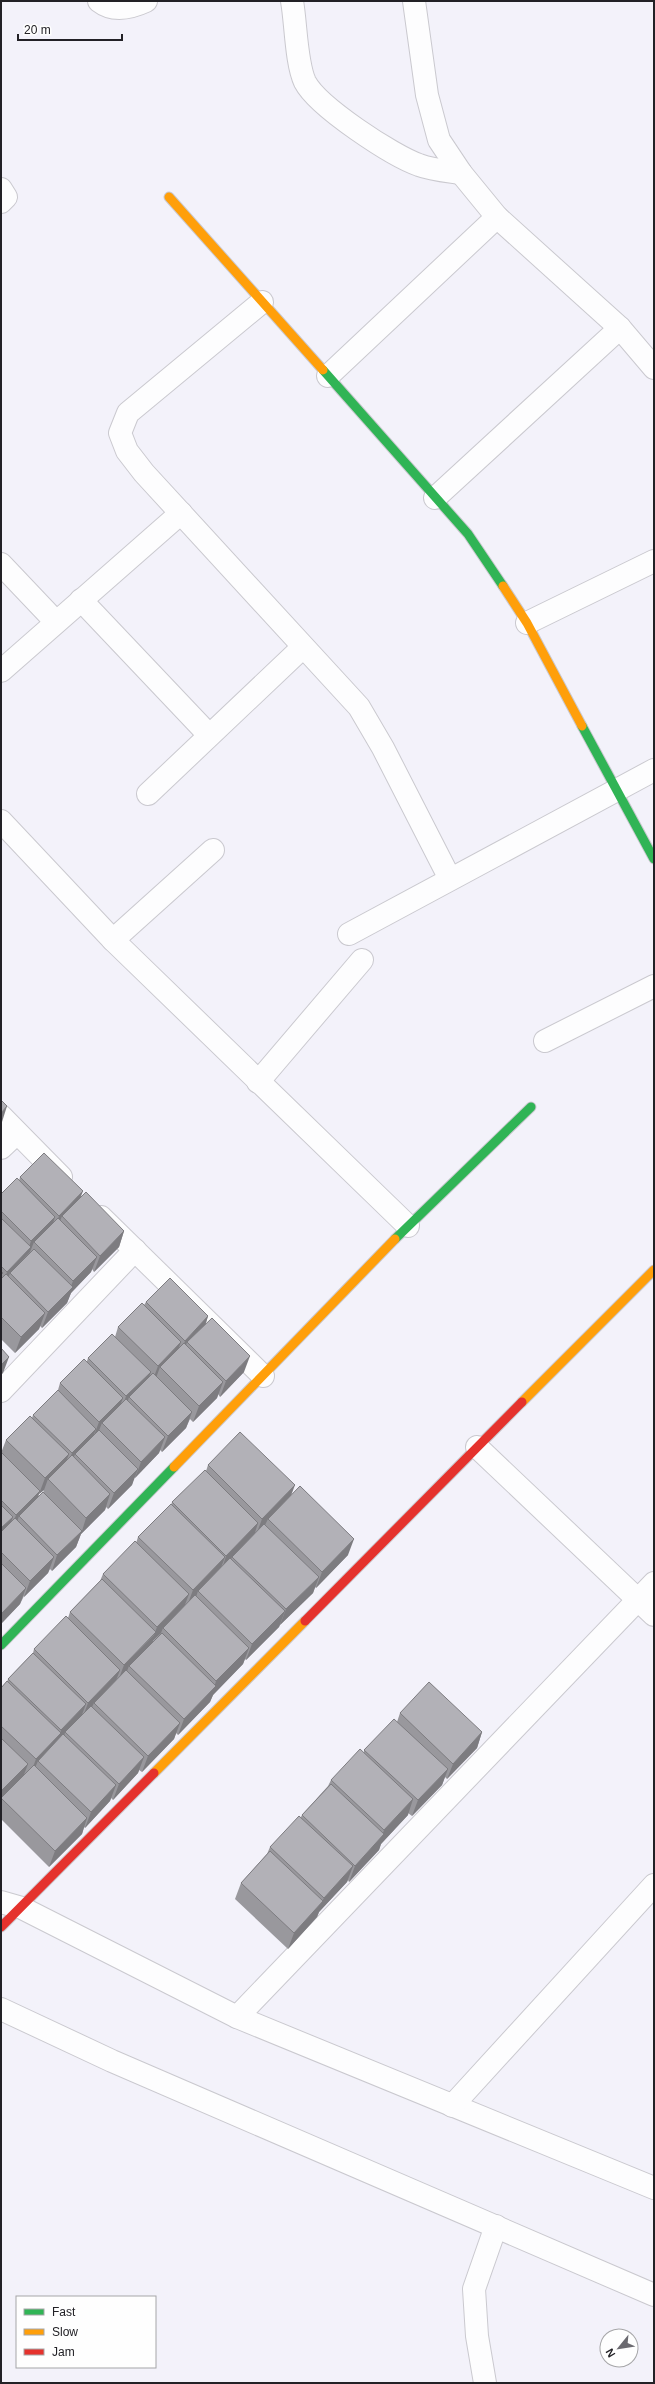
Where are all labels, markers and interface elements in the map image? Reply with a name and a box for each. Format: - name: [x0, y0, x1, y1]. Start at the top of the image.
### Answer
- scale bar: [18, 16, 122, 42]
- text: 20 m: [24, 23, 51, 37]
- legend: [16, 2296, 156, 2368]
- text: Fast: [52, 2305, 76, 2319]
- text: Slow: [52, 2325, 78, 2339]
- north arrow: [599, 2328, 639, 2368]
- text: Jam: [52, 2345, 75, 2359]
- text: N: [603, 2347, 618, 2359]

